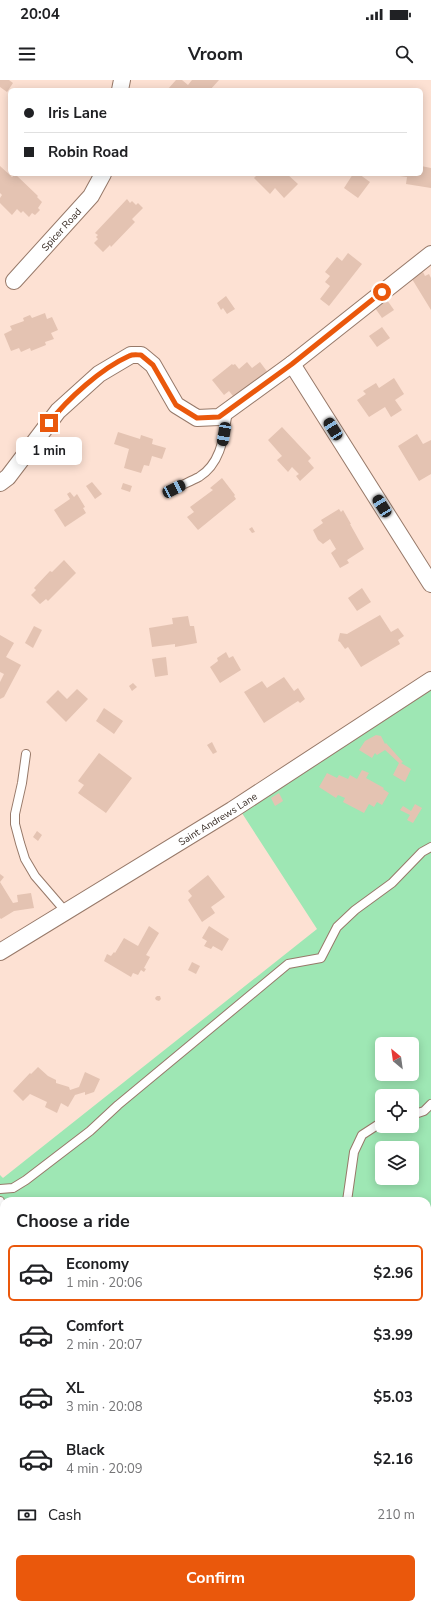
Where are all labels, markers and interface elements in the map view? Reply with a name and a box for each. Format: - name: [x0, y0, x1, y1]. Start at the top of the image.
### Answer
- text: 20:04: [20, 4, 60, 24]
- text: Vroom: [188, 42, 243, 66]
- icon: menu: [16, 43, 38, 65]
- icon: search: [393, 43, 415, 65]
- text: Iris Lane: [48, 103, 107, 123]
- text: Robin Road: [48, 142, 128, 162]
- street label: Spicer Road: [39, 205, 85, 254]
- route start: [373, 283, 391, 301]
- route end: [40, 414, 58, 432]
- car: [322, 416, 344, 442]
- car: [216, 421, 232, 447]
- callout: 1 min: [16, 437, 82, 465]
- text: 1 min: [32, 442, 66, 460]
- car: [161, 478, 187, 500]
- car: [371, 493, 393, 519]
- street label: Saint Andrews Lane: [176, 789, 260, 849]
- north arrow: [375, 1037, 419, 1081]
- map controls: [375, 1037, 419, 1185]
- button: locate: [375, 1089, 419, 1133]
- button: layers: [375, 1141, 419, 1185]
- text: Choose a ride: [16, 1209, 130, 1233]
- text: Economy: [66, 1254, 129, 1274]
- icon: car: [18, 1255, 54, 1291]
- text: $2.96: [373, 1263, 413, 1283]
- text: 1 min · 20:06: [66, 1274, 142, 1292]
- text: Comfort: [66, 1316, 123, 1336]
- icon: car: [18, 1317, 54, 1353]
- text: $3.99: [373, 1325, 413, 1345]
- text: 2 min · 20:07: [66, 1336, 142, 1354]
- text: XL: [66, 1378, 85, 1398]
- icon: car: [18, 1379, 54, 1415]
- text: $5.03: [373, 1387, 413, 1407]
- text: 3 min · 20:08: [66, 1398, 142, 1416]
- text: Black: [66, 1440, 104, 1460]
- icon: car: [18, 1441, 54, 1477]
- text: $2.16: [373, 1449, 413, 1469]
- text: 4 min · 20:09: [66, 1460, 142, 1478]
- icon: cash: [16, 1504, 38, 1526]
- text: Cash: [48, 1505, 82, 1525]
- text: 210 m: [377, 1506, 415, 1524]
- button: Confirm: [16, 1555, 415, 1601]

